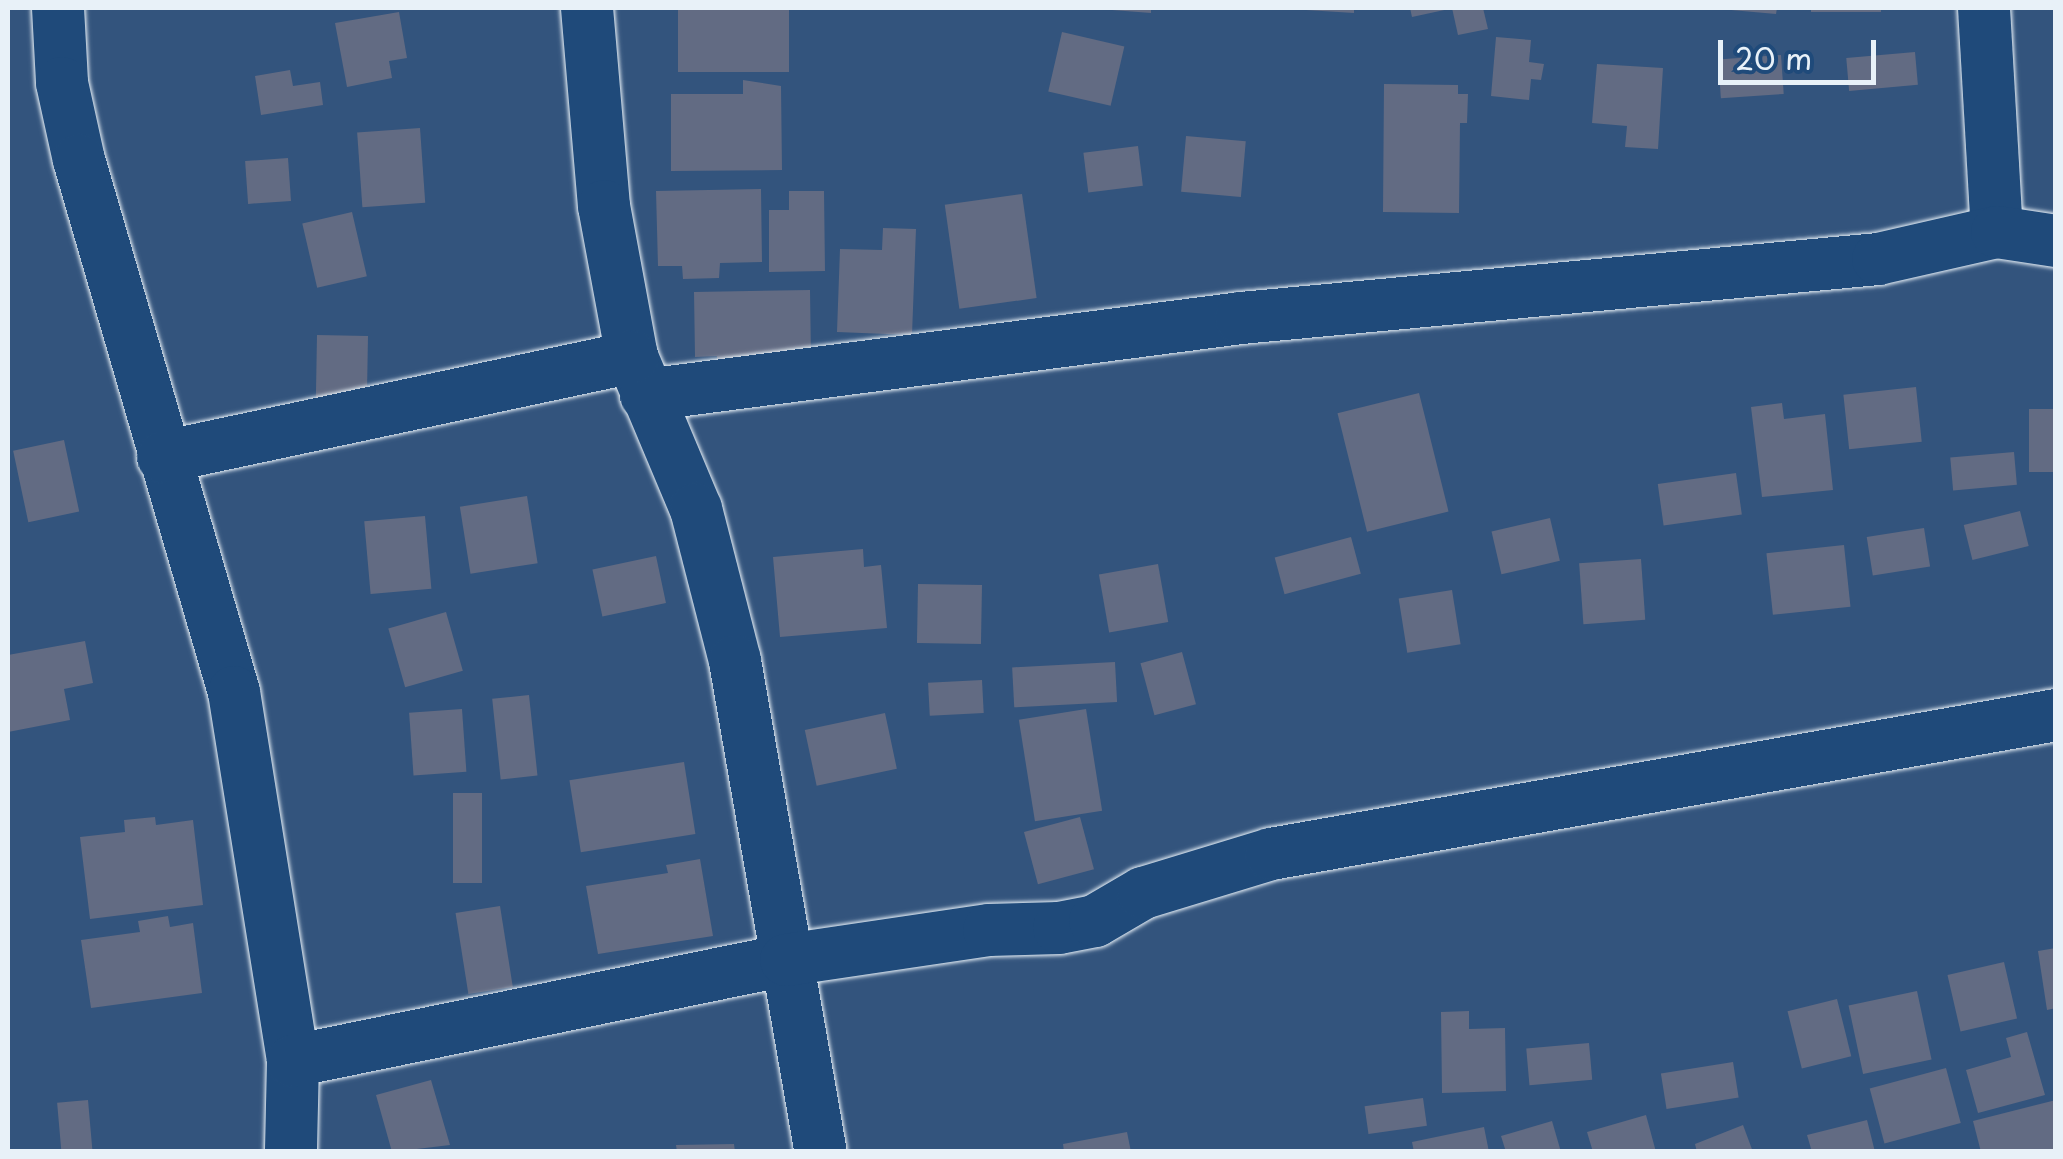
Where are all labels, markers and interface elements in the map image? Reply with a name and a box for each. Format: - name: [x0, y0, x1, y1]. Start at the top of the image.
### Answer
- scale bar: [1723, 20, 1880, 82]
- text: 20 m: [1735, 35, 1812, 80]

